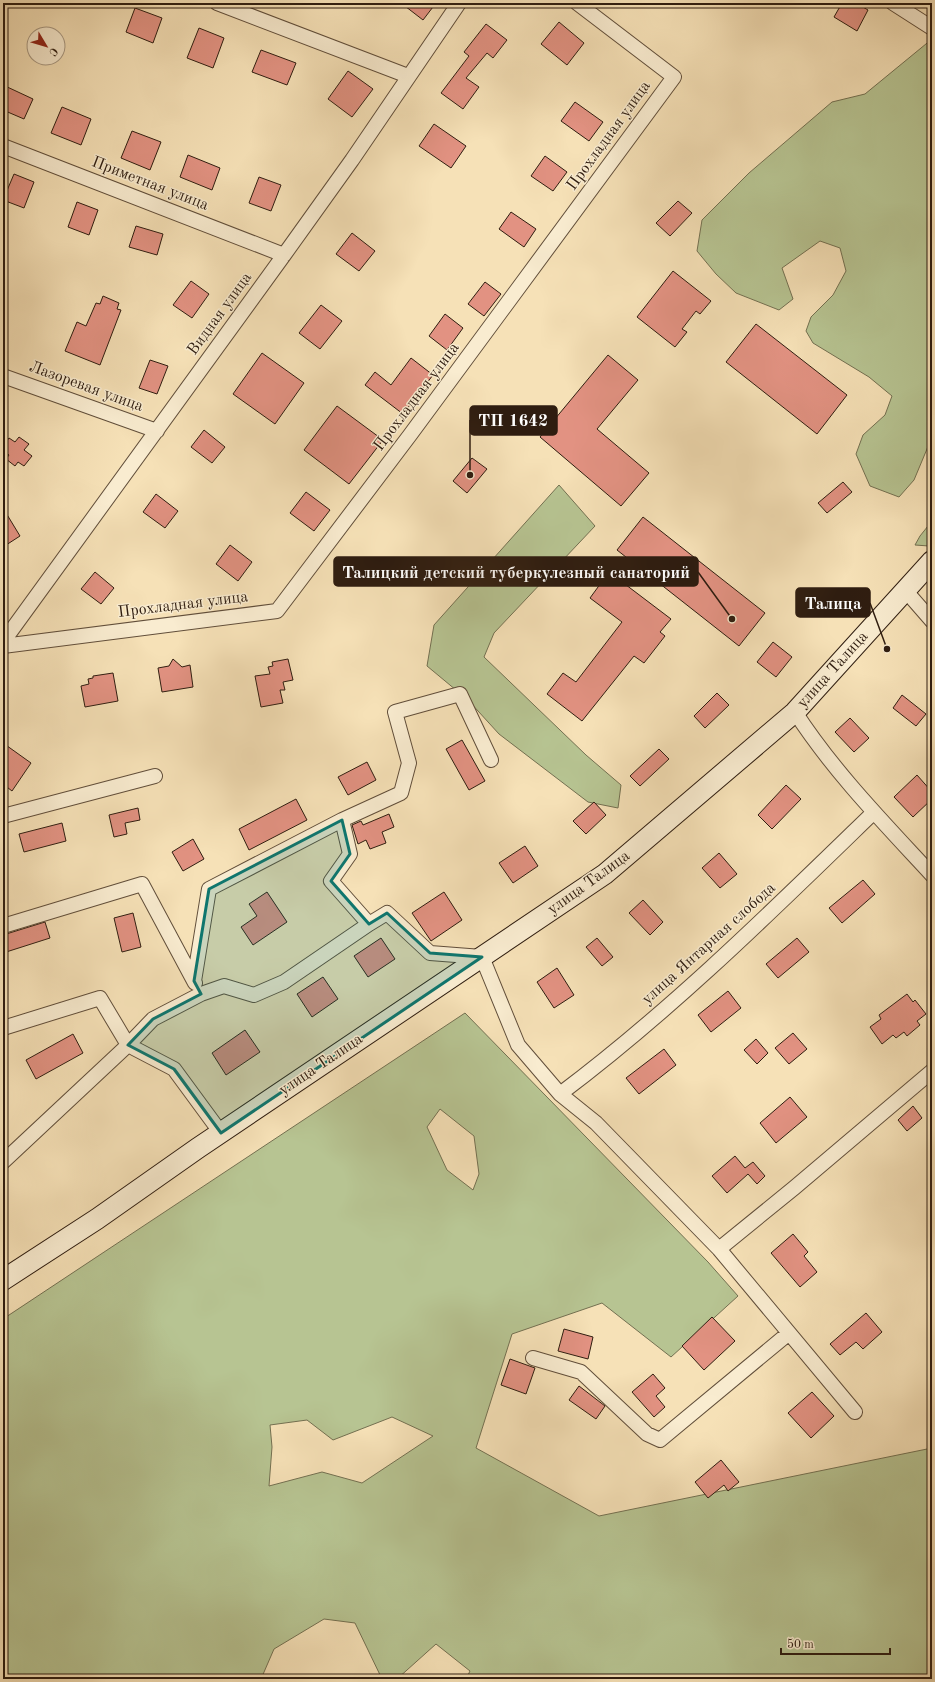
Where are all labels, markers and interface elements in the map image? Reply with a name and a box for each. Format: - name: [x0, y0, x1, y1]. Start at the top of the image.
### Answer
- north arrow: [26, 26, 66, 66]
- text: С: [46, 45, 59, 57]
- street label: Прохладная улица: [564, 78, 654, 194]
- street label: Приметная улица: [89, 154, 211, 214]
- street label: Видная улица: [185, 270, 255, 358]
- street label: Прохладная улица: [371, 340, 463, 454]
- street label: Лазоревая улица: [27, 359, 145, 415]
- callout: ТП 1642: [470, 406, 557, 435]
- text: ТП 1642: [478, 413, 548, 430]
- callout: Талицкий детский туберкулезный санаторий: [334, 557, 698, 586]
- text: Талицкий детский туберкулезный санаторий: [342, 565, 690, 582]
- callout: Талица: [796, 588, 870, 617]
- street label: Прохладная улица: [117, 589, 249, 621]
- text: Талица: [804, 596, 862, 613]
- street label: улица Талица: [795, 628, 872, 711]
- street label: улица Талица: [545, 848, 633, 918]
- street label: улица Янтарная слобода: [639, 880, 779, 1008]
- street label: улица Талица: [276, 1031, 366, 1099]
- scale bar: [781, 1630, 890, 1656]
- text: 50 m: [787, 1638, 814, 1651]

